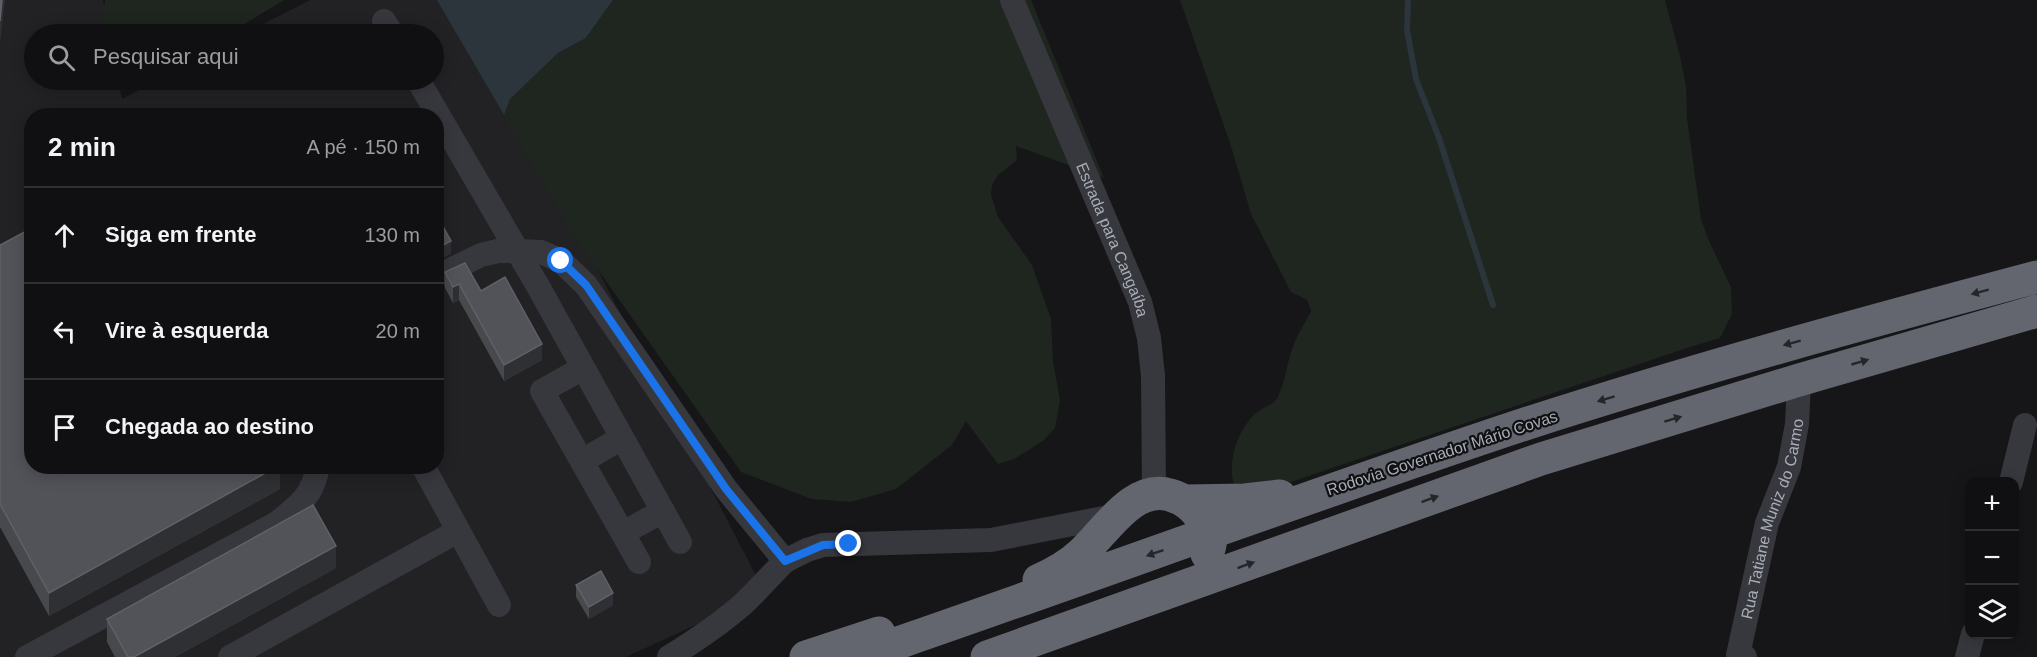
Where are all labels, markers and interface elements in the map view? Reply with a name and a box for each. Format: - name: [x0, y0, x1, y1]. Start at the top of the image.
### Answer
- search box: [24, 24, 444, 90]
- icon: search: [45, 41, 78, 74]
- text: Pesquisar aqui: [93, 44, 239, 69]
- text: 2 min: [48, 132, 116, 162]
- text: A pé · 150 m: [307, 136, 420, 158]
- street label: Estrada para Cangaíba: [1073, 160, 1152, 318]
- icon: ahead: [48, 219, 81, 252]
- text: Siga em frente: [105, 222, 257, 247]
- text: 130 m: [364, 224, 420, 246]
- route start: [547, 247, 573, 273]
- one-way arrow: [1971, 288, 1989, 297]
- icon: left: [48, 315, 81, 348]
- text: Vire à esquerda: [105, 318, 268, 343]
- text: 20 m: [376, 320, 420, 342]
- one-way arrow: [1783, 339, 1801, 348]
- one-way arrow: [1851, 357, 1869, 366]
- one-way arrow: [1597, 395, 1615, 404]
- street label: Rodovia Governador Mário Covas: [1324, 408, 1560, 498]
- icon: arrive: [48, 411, 81, 444]
- text: Chegada ao destino: [105, 414, 314, 439]
- one-way arrow: [1664, 414, 1682, 423]
- street label: Rua Tatiane Muniz do Carmo: [1738, 418, 1806, 621]
- map controls: [1965, 477, 2019, 639]
- button: +: [1965, 477, 2019, 531]
- one-way arrow: [1421, 493, 1439, 503]
- route end: [835, 530, 861, 556]
- button: −: [1965, 531, 2019, 585]
- one-way arrow: [1146, 549, 1164, 559]
- one-way arrow: [1237, 559, 1255, 569]
- button: layers: [1965, 585, 2019, 639]

